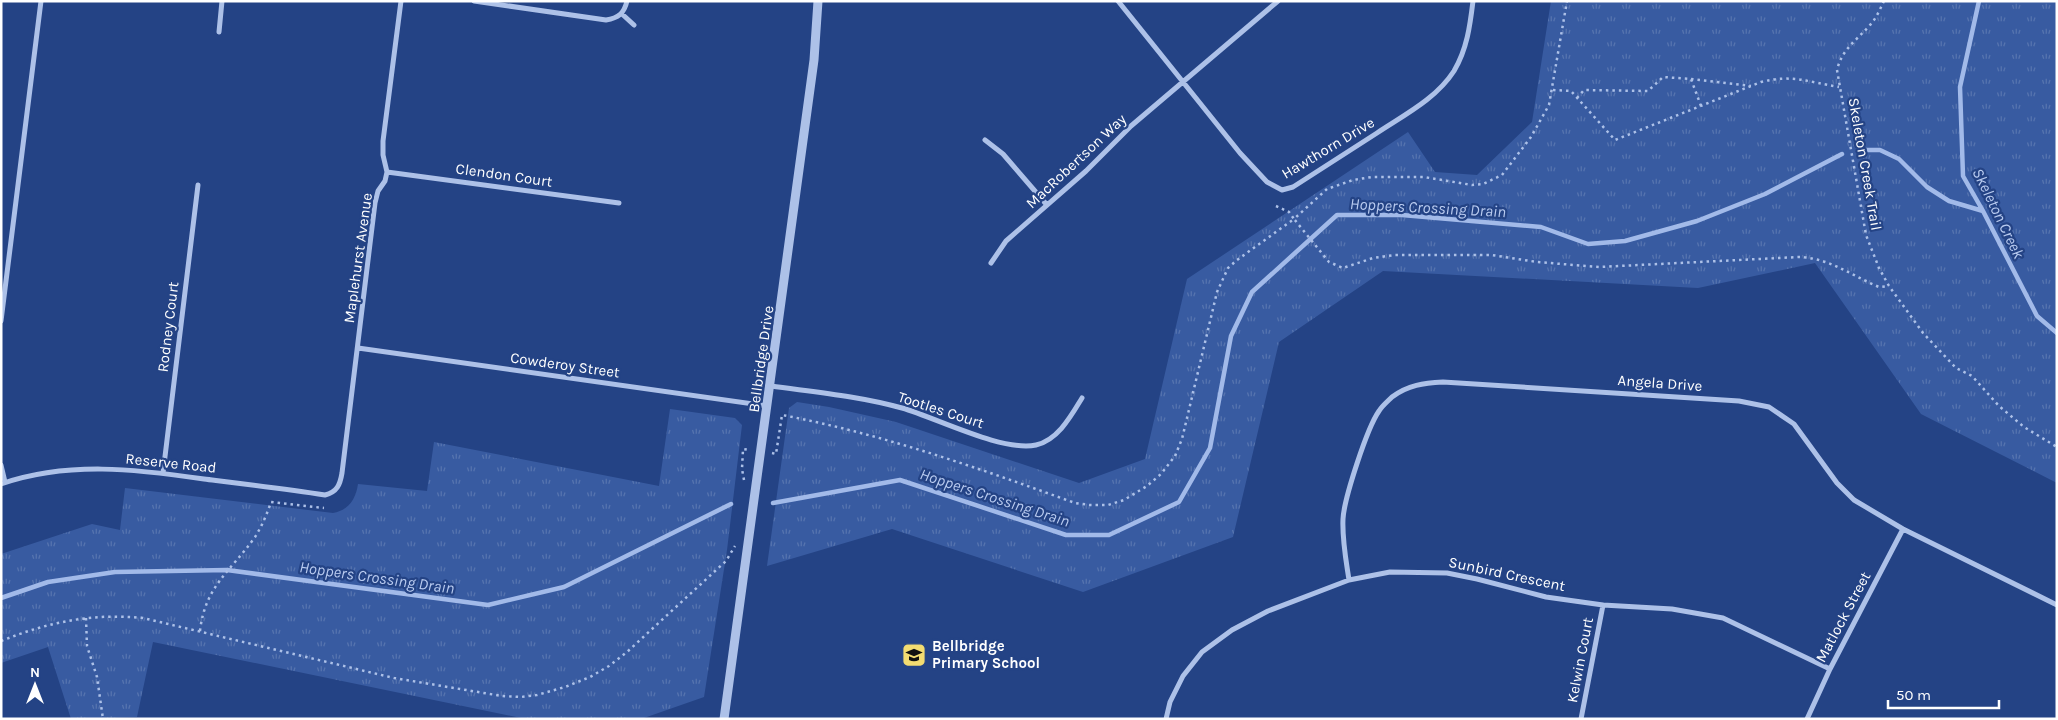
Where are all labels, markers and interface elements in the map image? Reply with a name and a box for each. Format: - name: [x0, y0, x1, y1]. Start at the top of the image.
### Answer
- street label: Skeleton Creek Trail: [1844, 96, 1886, 232]
- street label: MacRobertson Way: [1022, 110, 1130, 212]
- street label: Hawthorn Drive: [1278, 113, 1378, 183]
- street label: Clendon Court: [455, 159, 554, 191]
- water label: Skeleton Creek: [1968, 165, 2029, 262]
- street label: Maplehurst Avenue: [340, 192, 376, 324]
- water label: Hoppers Crossing Drain: [1349, 194, 1507, 221]
- street label: Rodney Court: [154, 280, 183, 373]
- street label: Bellbridge Drive: [745, 304, 777, 414]
- street label: Cowderoy Street: [509, 348, 621, 382]
- street label: Angela Drive: [1617, 371, 1703, 395]
- street label: Tootles Court: [896, 388, 987, 432]
- street label: Reserve Road: [125, 449, 217, 477]
- water label: Hoppers Crossing Drain: [918, 464, 1072, 531]
- street label: Sunbird Crescent: [1447, 553, 1567, 595]
- water label: Hoppers Crossing Drain: [298, 557, 456, 598]
- street label: Matlock Street: [1812, 568, 1875, 665]
- street label: Kelwin Court: [1563, 615, 1597, 704]
- place label: Bellbridge Primary School: [932, 637, 1040, 672]
- school or university icon: Bellbridge Primary School: [901, 642, 927, 668]
- north arrow: [10, 660, 60, 710]
- text: N: [30, 664, 40, 681]
- scale bar: [1888, 678, 1999, 710]
- text: 50 m: [1896, 686, 1931, 704]

